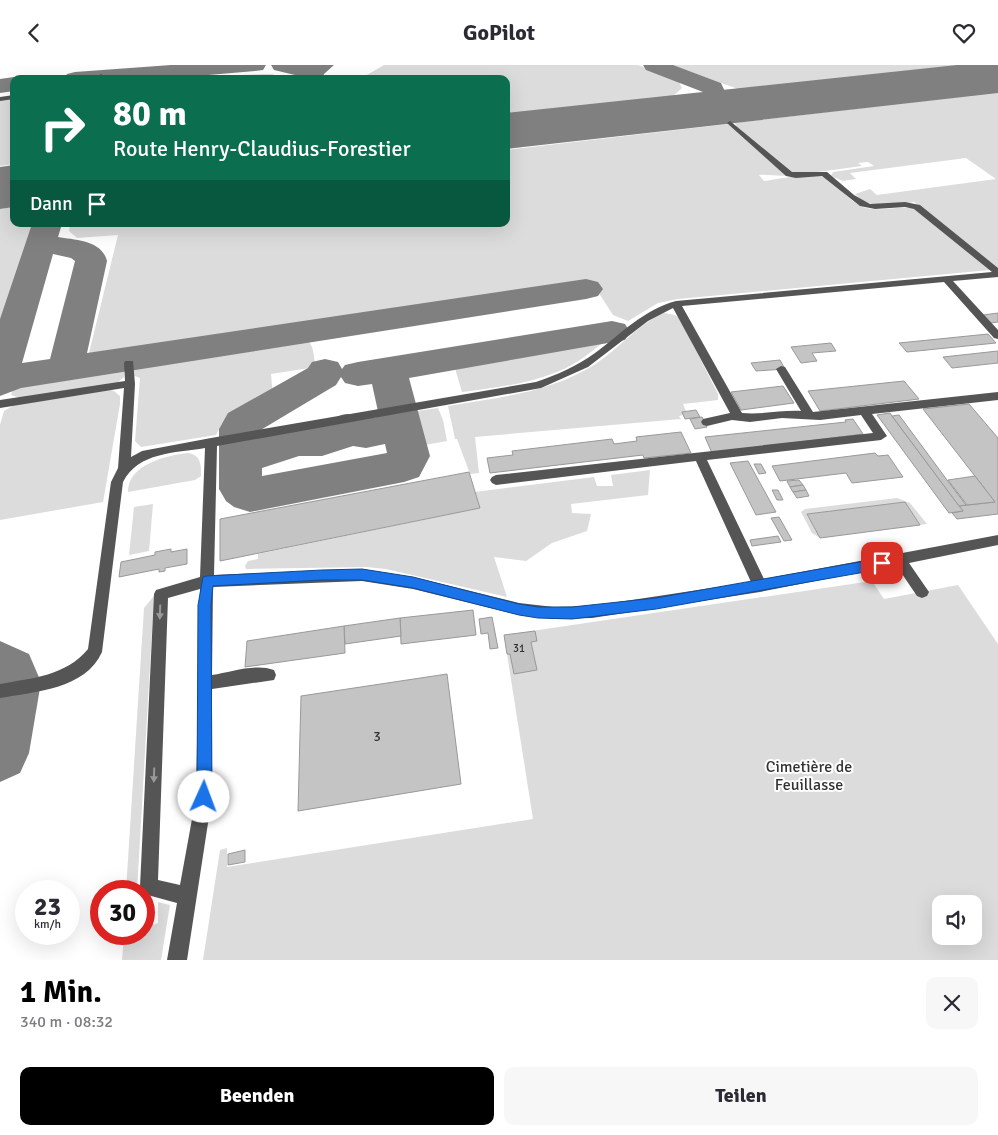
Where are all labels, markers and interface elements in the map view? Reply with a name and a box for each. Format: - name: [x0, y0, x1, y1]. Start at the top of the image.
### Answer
- icon: back: [20, 19, 48, 47]
- text: GoPilot: [463, 19, 535, 46]
- icon: heart: [950, 19, 978, 47]
- text: 80 m: [113, 92, 187, 135]
- icon: right: [30, 95, 95, 160]
- text: Route Henry-Claudius-Forestier: [113, 135, 411, 162]
- icon: arrive: [83, 190, 111, 218]
- text: Dann: [30, 192, 73, 216]
- pin: [861, 542, 903, 584]
- icon: arrive: [868, 549, 896, 577]
- one-way arrow: [156, 604, 164, 620]
- house number: 31: [513, 642, 525, 655]
- house number: 3: [373, 728, 381, 745]
- park label: Cimetière de Feuillasse: [766, 757, 852, 795]
- one-way arrow: [149, 767, 157, 783]
- position arrow: [177, 770, 229, 822]
- speed limit sign: 30: [90, 880, 155, 945]
- text: 23: [34, 891, 61, 922]
- map controls: [932, 895, 982, 945]
- button: sound: [932, 895, 982, 945]
- text: km/h: [34, 917, 61, 932]
- text: 1 Min.: [20, 974, 102, 1011]
- button: close: [926, 977, 978, 1029]
- text: 340 m · 08:32: [20, 1012, 113, 1032]
- button: Beenden: [20, 1067, 494, 1125]
- button: Teilen: [504, 1067, 978, 1125]

